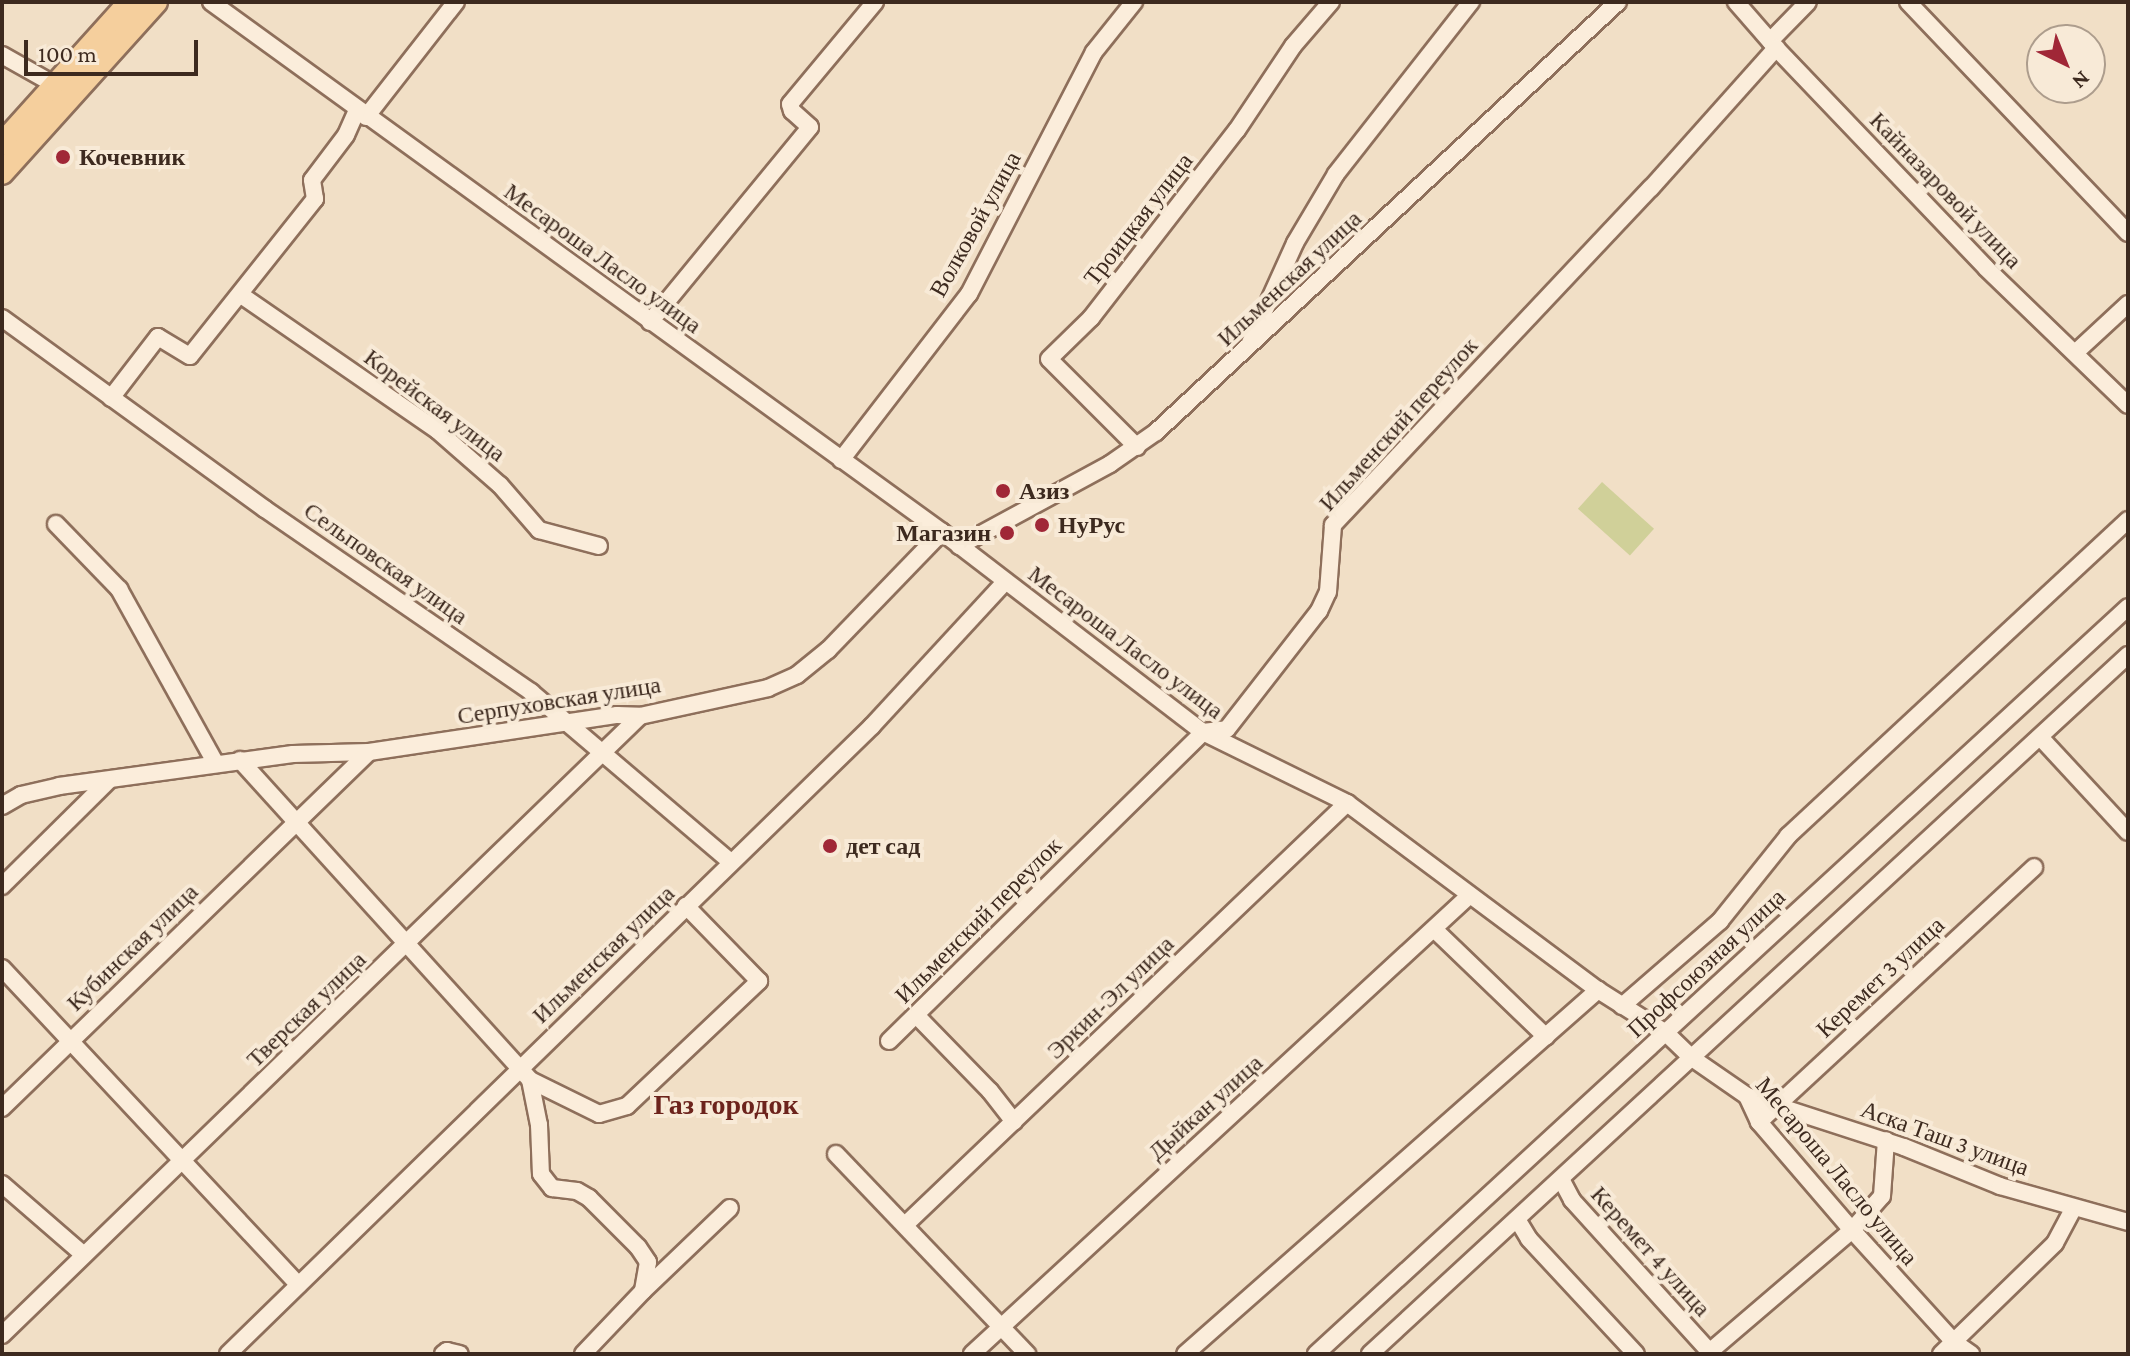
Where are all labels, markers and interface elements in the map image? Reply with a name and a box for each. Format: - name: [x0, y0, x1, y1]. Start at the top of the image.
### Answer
- scale bar: [28, 24, 202, 74]
- north arrow: [2026, 24, 2106, 104]
- text: 100 m: [38, 40, 97, 67]
- text: N: [2067, 66, 2095, 95]
- street label: Кайназаровой улица: [1864, 106, 2028, 274]
- place label: Кочевник: [79, 143, 185, 171]
- street label: Волковой улица: [923, 146, 1027, 302]
- street label: Троицкая улица: [1077, 147, 1199, 291]
- marker: Кочевник: [54, 148, 72, 166]
- street label: Месароша Ласло улица: [499, 177, 707, 339]
- street label: Ильменская улица: [1211, 204, 1367, 352]
- street label: Ильменский переулок: [1312, 331, 1484, 517]
- street label: Корейская улица: [359, 342, 511, 468]
- place label: Азиз: [1019, 477, 1069, 505]
- marker: Азиз: [994, 482, 1012, 500]
- street label: Сельповская улица: [299, 496, 473, 630]
- place label: НуРус: [1058, 511, 1125, 539]
- marker: НуРус: [1033, 516, 1051, 534]
- place label: Магазин: [896, 519, 991, 547]
- marker: Магазин: [998, 524, 1016, 542]
- street label: Месароша Ласло улица: [1023, 559, 1229, 725]
- street label: Серпуховская улица: [455, 670, 663, 730]
- street label: Ильменский переулок: [889, 831, 1067, 1009]
- place label: дет сад: [846, 832, 920, 860]
- marker: дет сад: [821, 837, 839, 855]
- street label: Кубинская улица: [60, 877, 204, 1017]
- street label: Ильменская улица: [526, 879, 680, 1029]
- street label: Профсоюзная улица: [1621, 882, 1791, 1044]
- street label: Керемет 3 улица: [1810, 910, 1950, 1044]
- street label: Эркин-Эл улица: [1041, 929, 1179, 1065]
- street label: Тверская улица: [240, 945, 372, 1073]
- street label: Дыйкан улица: [1142, 1048, 1268, 1166]
- street label: Месароша Ласло улица: [1750, 1071, 1924, 1271]
- district label: Газ городок: [653, 1088, 799, 1122]
- street label: Аска Таш 3 улица: [1857, 1094, 2033, 1182]
- street label: Керемет 4 улица: [1585, 1180, 1717, 1322]

